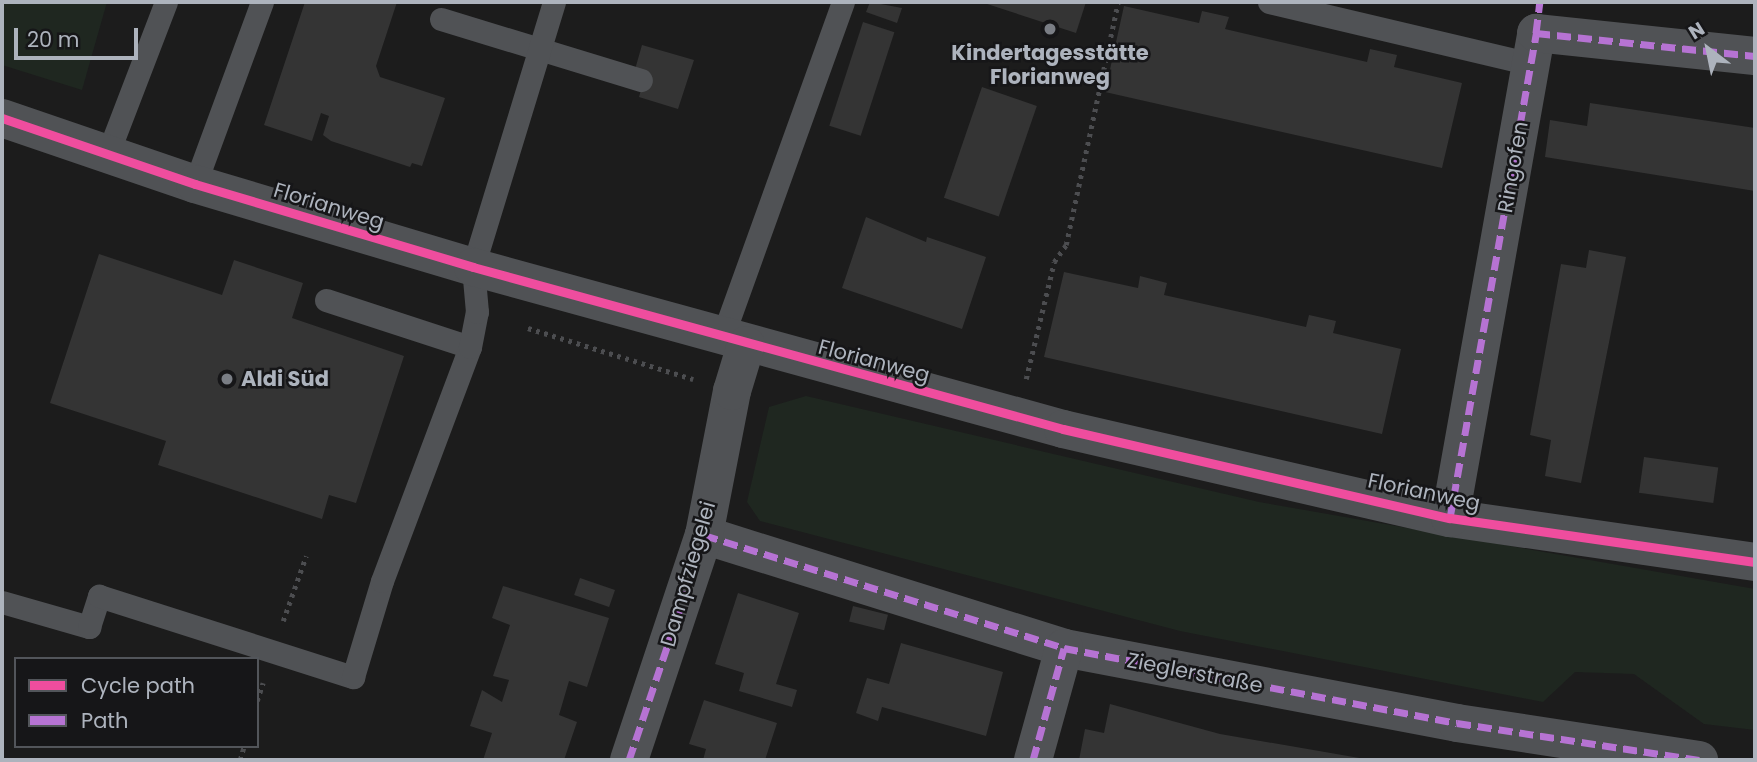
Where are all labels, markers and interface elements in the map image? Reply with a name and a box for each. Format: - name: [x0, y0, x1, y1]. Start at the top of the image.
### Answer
- scale bar: [18, 14, 142, 58]
- north arrow: [1673, 14, 1743, 84]
- text: N: [1683, 16, 1710, 46]
- marker: Kindertagesstätte Florianweg: [1042, 21, 1058, 37]
- text: 20 m: [27, 25, 80, 54]
- place label: Kindertagesstätte Florianweg: [951, 40, 1149, 90]
- street label: Ringofen: [1493, 119, 1533, 215]
- street label: Florianweg: [271, 177, 387, 235]
- street label: Florianweg: [816, 334, 932, 388]
- place label: Aldi Süd: [241, 366, 329, 392]
- marker: Aldi Süd: [219, 371, 235, 387]
- street label: Florianweg: [1365, 468, 1483, 516]
- street label: Dampfziegelei: [655, 498, 721, 650]
- street label: Zieglerstraße: [1125, 647, 1265, 699]
- legend: [14, 657, 259, 748]
- text: Cycle path: [81, 671, 195, 700]
- text: Path: [81, 706, 128, 735]

